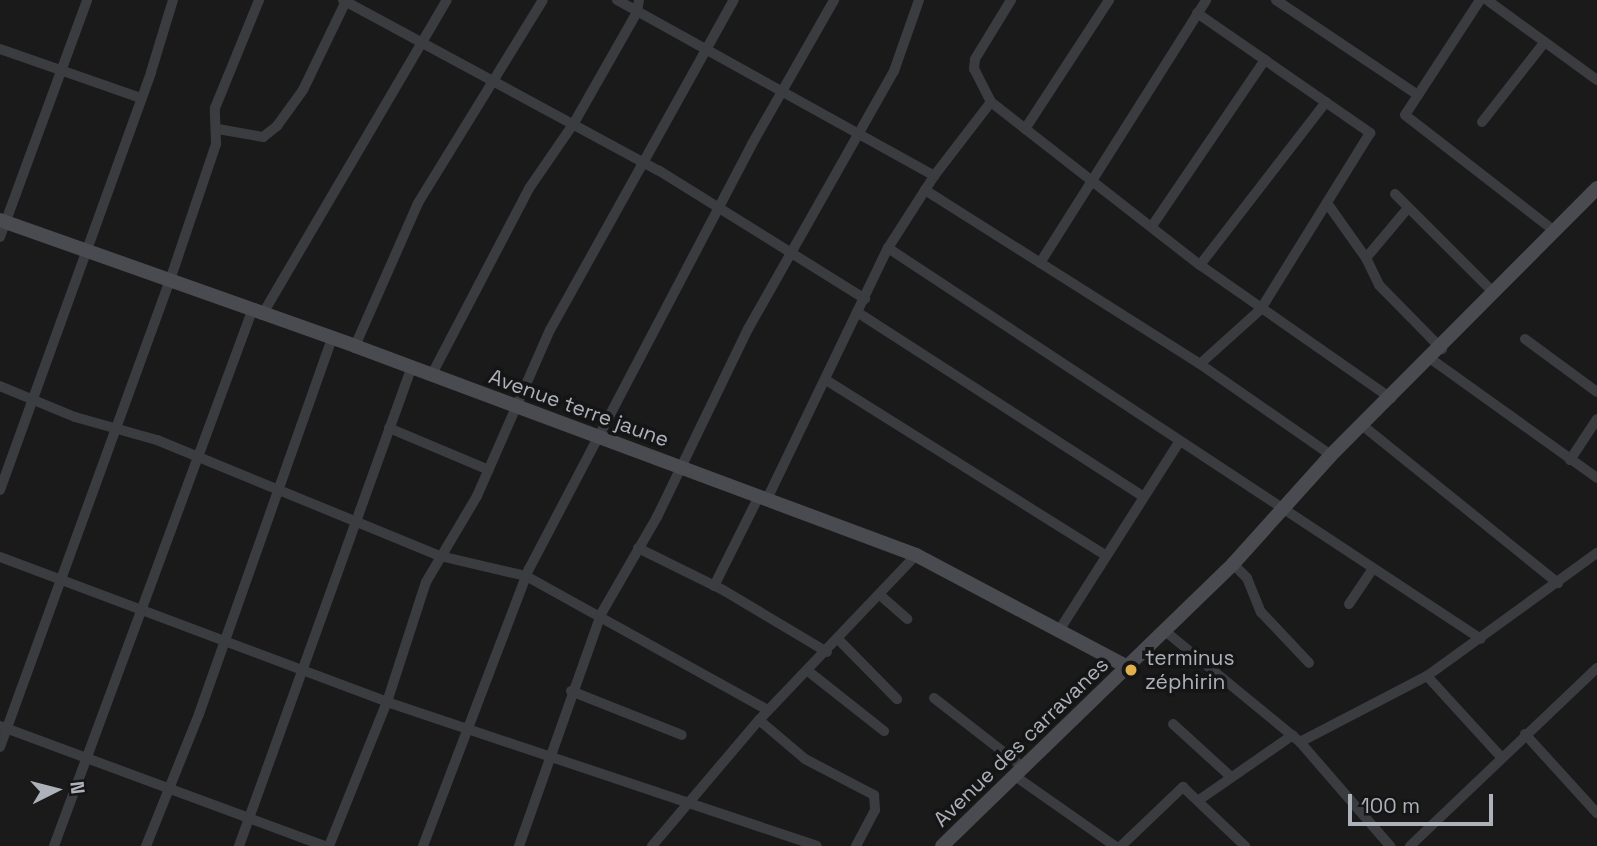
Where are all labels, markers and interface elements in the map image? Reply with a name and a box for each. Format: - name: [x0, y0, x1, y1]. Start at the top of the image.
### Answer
- street label: Avenue terre jaune: [486, 364, 672, 452]
- place label: terminus zéphirin: [1145, 645, 1234, 695]
- street label: Avenue des carravanes: [928, 652, 1114, 832]
- marker: terminus zéphirin: [1123, 662, 1139, 678]
- north arrow: [21, 755, 91, 825]
- text: N: [64, 780, 90, 795]
- scale bar: [1352, 780, 1497, 824]
- text: 100 m: [1361, 792, 1420, 819]

